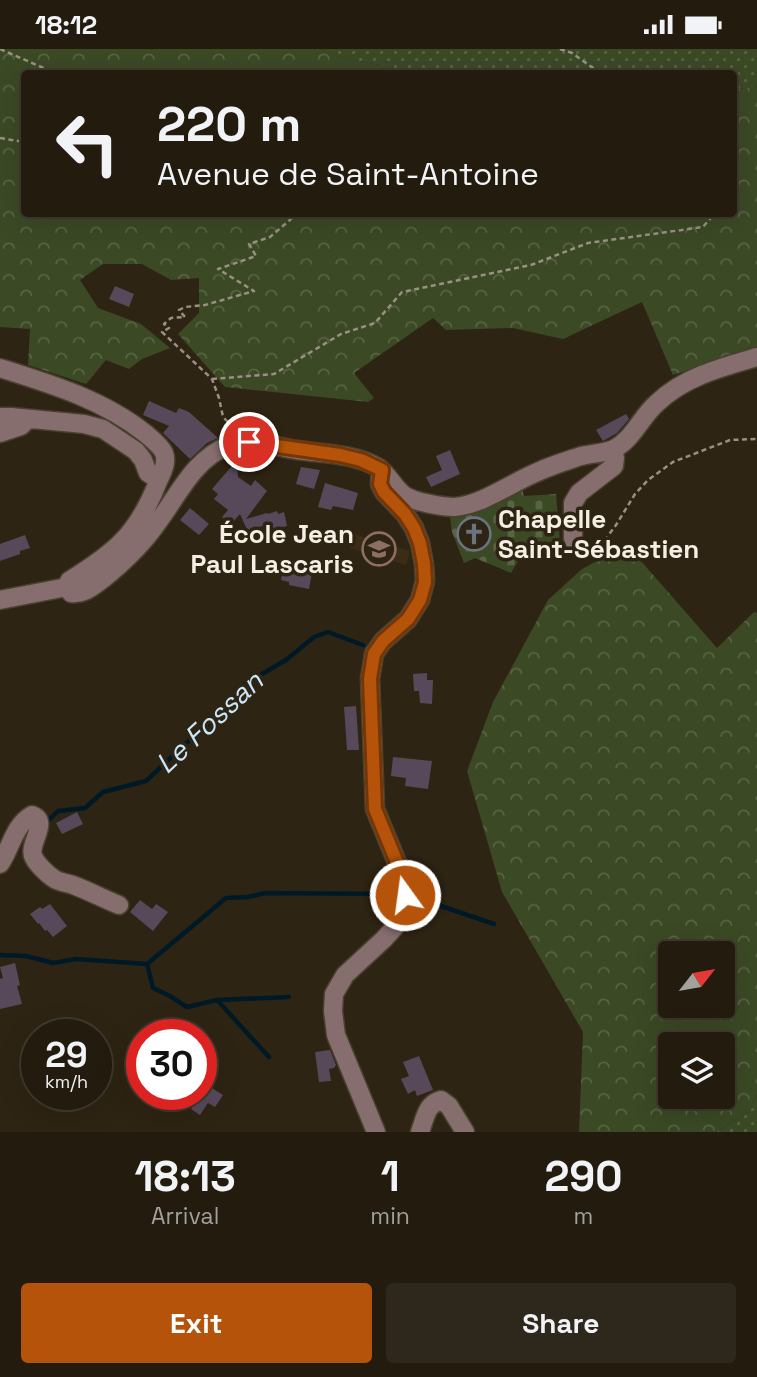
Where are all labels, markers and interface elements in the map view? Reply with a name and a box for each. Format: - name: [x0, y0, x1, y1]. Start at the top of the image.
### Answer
- text: 18:12: [35, 8, 97, 42]
- text: 220 m: [157, 93, 301, 155]
- icon: left: [42, 98, 133, 189]
- text: Avenue de Saint-Antoine: [157, 154, 539, 194]
- pin: [219, 412, 279, 472]
- icon: arrive: [230, 423, 268, 461]
- place label: Chapelle Saint-Sébastien: [498, 502, 699, 566]
- church icon: Chapelle Saint-Sébastien: [455, 515, 493, 553]
- place label: École Jean Paul Lascaris: [191, 517, 354, 581]
- school or university icon: École Jean Paul Lascaris: [360, 530, 398, 568]
- water label: Le Fossan: [148, 663, 271, 781]
- position arrow: [368, 858, 442, 932]
- north arrow: [658, 941, 735, 1019]
- map controls: [658, 941, 735, 1109]
- speed limit sign: 30: [126, 1019, 217, 1110]
- button: layers: [658, 1032, 735, 1109]
- text: 29: [45, 1033, 88, 1077]
- text: km/h: [45, 1070, 88, 1093]
- text: 18:13: [135, 1150, 236, 1203]
- text: 1: [381, 1150, 400, 1203]
- text: 290: [544, 1150, 622, 1203]
- text: Arrival: [151, 1201, 219, 1231]
- text: min: [370, 1201, 410, 1231]
- text: m: [574, 1201, 593, 1231]
- button: Exit: [21, 1283, 372, 1363]
- button: Share: [386, 1283, 736, 1363]

